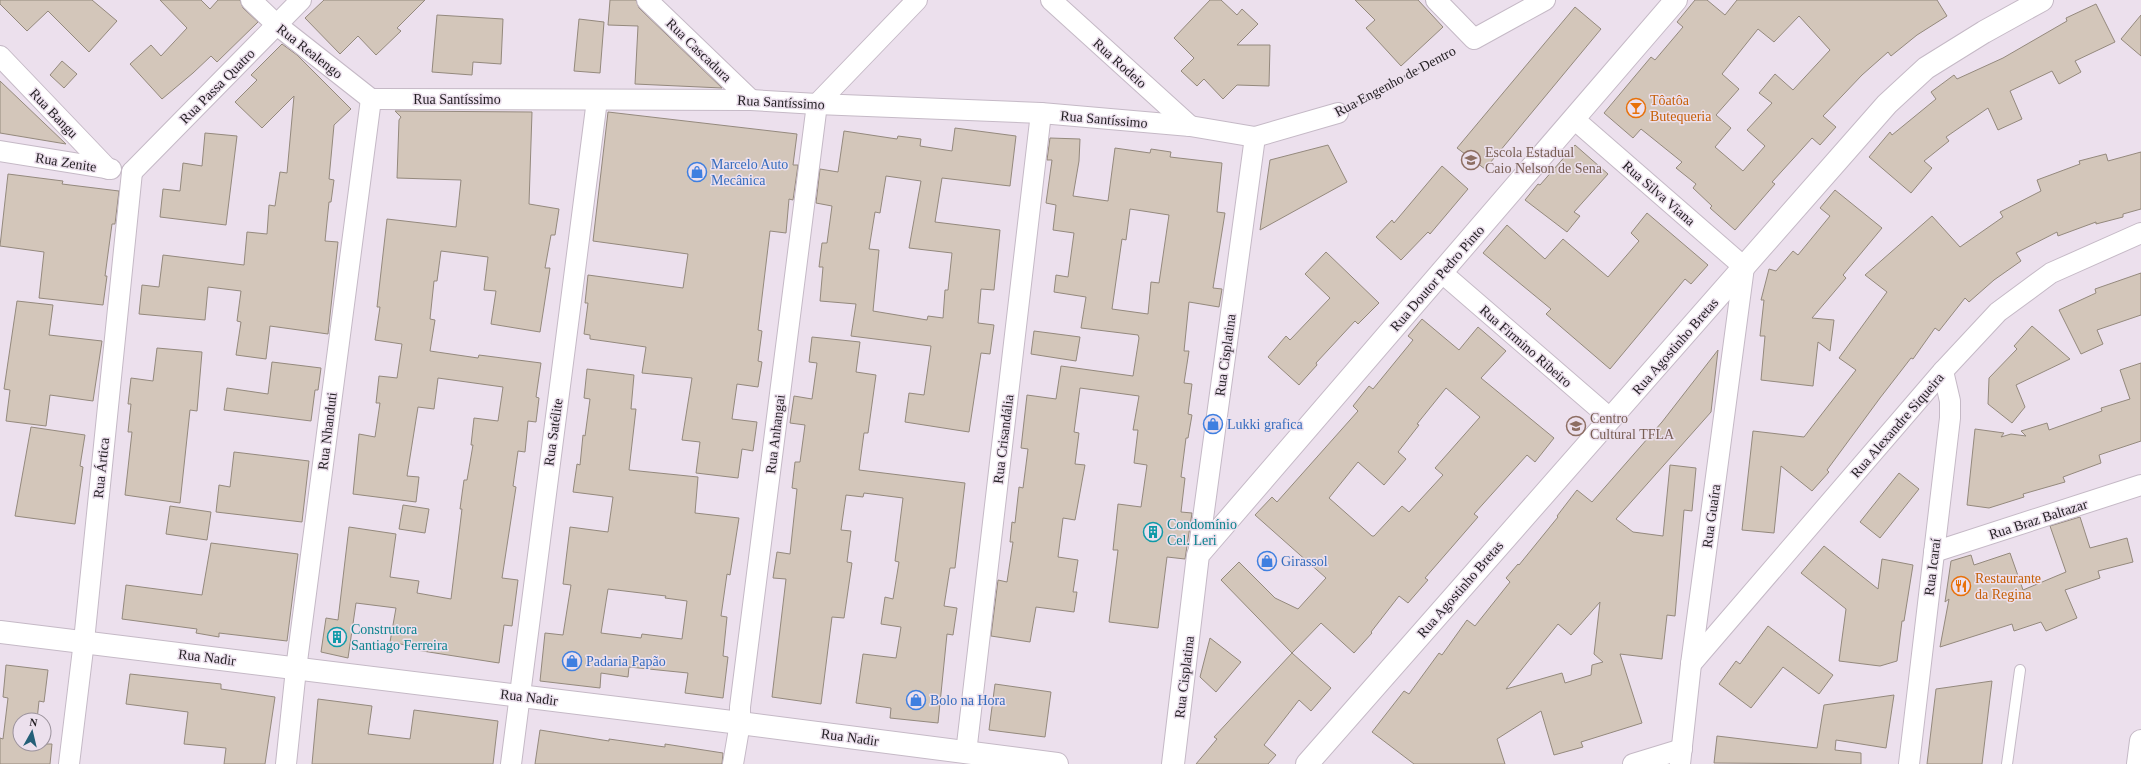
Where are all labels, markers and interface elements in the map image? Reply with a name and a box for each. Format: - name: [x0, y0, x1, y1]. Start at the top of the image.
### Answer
- street label: Rua Cascadura: [663, 16, 735, 86]
- street label: Rua Realengo: [274, 21, 345, 82]
- street label: Rua Rodeio: [1090, 36, 1149, 91]
- street label: Rua Engenho de Dentro: [1332, 43, 1458, 120]
- street label: Rua Passa Quatro: [177, 46, 258, 127]
- street label: Rua Bangu: [26, 86, 81, 141]
- street label: Rua Santíssimo: [413, 92, 501, 107]
- street label: Rua Santíssimo: [737, 93, 825, 112]
- place label: Tôatôa Butequeria: [1650, 93, 1712, 124]
- bar icon: Tôatôa Butequeria: [1625, 97, 1647, 119]
- street label: Rua Santíssimo: [1060, 108, 1148, 131]
- place label: Escola Estadual Caio Nelson de Sena: [1485, 145, 1603, 176]
- school or university icon: Escola Estadual Caio Nelson de Sena: [1460, 149, 1482, 171]
- street label: Rua Zenite: [34, 150, 98, 175]
- place label: Marcelo Auto Mecânica: [711, 157, 788, 188]
- street label: Rua Silva Viana: [1620, 158, 1698, 229]
- shop icon: Marcelo Auto Mecânica: [686, 161, 708, 183]
- street label: Rua Doutor Pedro Pinto: [1387, 222, 1487, 334]
- street label: Rua Agostinho Bretas: [1629, 295, 1721, 398]
- street label: Rua Firmino Ribeiro: [1477, 302, 1575, 390]
- street label: Rua Cisplatina: [1212, 312, 1239, 397]
- street label: Rua Alexandre Siqueira: [1848, 369, 1947, 481]
- street label: Rua Nhanduti: [315, 391, 340, 471]
- street label: Rua Anhangai: [763, 393, 788, 475]
- street label: Rua Crisandália: [991, 393, 1017, 485]
- street label: Rua Satélite: [541, 397, 566, 467]
- place label: Centro Cultural TFLA: [1590, 411, 1675, 442]
- shop icon: Lukki grafica: [1202, 413, 1224, 435]
- school or university icon: Centro Cultural TFLA: [1565, 415, 1587, 437]
- place label: Lukki grafica: [1227, 417, 1304, 432]
- street label: Rua Ártica: [90, 436, 112, 499]
- street label: Rua Guaíra: [1700, 482, 1723, 549]
- street label: Rua Braz Baltazar: [1987, 496, 2090, 542]
- place label: Condomínio Cel. Leri: [1167, 517, 1237, 548]
- building icon: Condomínio Cel. Leri: [1142, 521, 1164, 543]
- street label: Rua Icaraí: [1922, 537, 1943, 597]
- street label: Rua Agostinho Bretas: [1414, 538, 1506, 641]
- shop icon: Girassol: [1256, 550, 1278, 572]
- place label: Girassol: [1281, 554, 1328, 569]
- place label: Restaurante da Regina: [1975, 571, 2041, 602]
- restaurant icon: Restaurante da Regina: [1950, 575, 1972, 597]
- place label: Construtora Santiago Ferreira: [351, 622, 449, 653]
- building icon: Construtora Santiago Ferreira: [326, 626, 348, 648]
- street label: Rua Cisplatina: [1172, 634, 1197, 719]
- street label: Rua Nadir: [177, 647, 237, 669]
- shop icon: Padaria Papão: [561, 650, 583, 672]
- place label: Padaria Papão: [586, 654, 666, 669]
- street label: Rua Nadir: [499, 687, 559, 709]
- shop icon: Bolo na Hora: [905, 689, 927, 711]
- place label: Bolo na Hora: [930, 693, 1006, 708]
- north arrow: [12, 712, 52, 752]
- text: N: [29, 716, 38, 729]
- street label: Rua Nadir: [820, 726, 880, 749]

